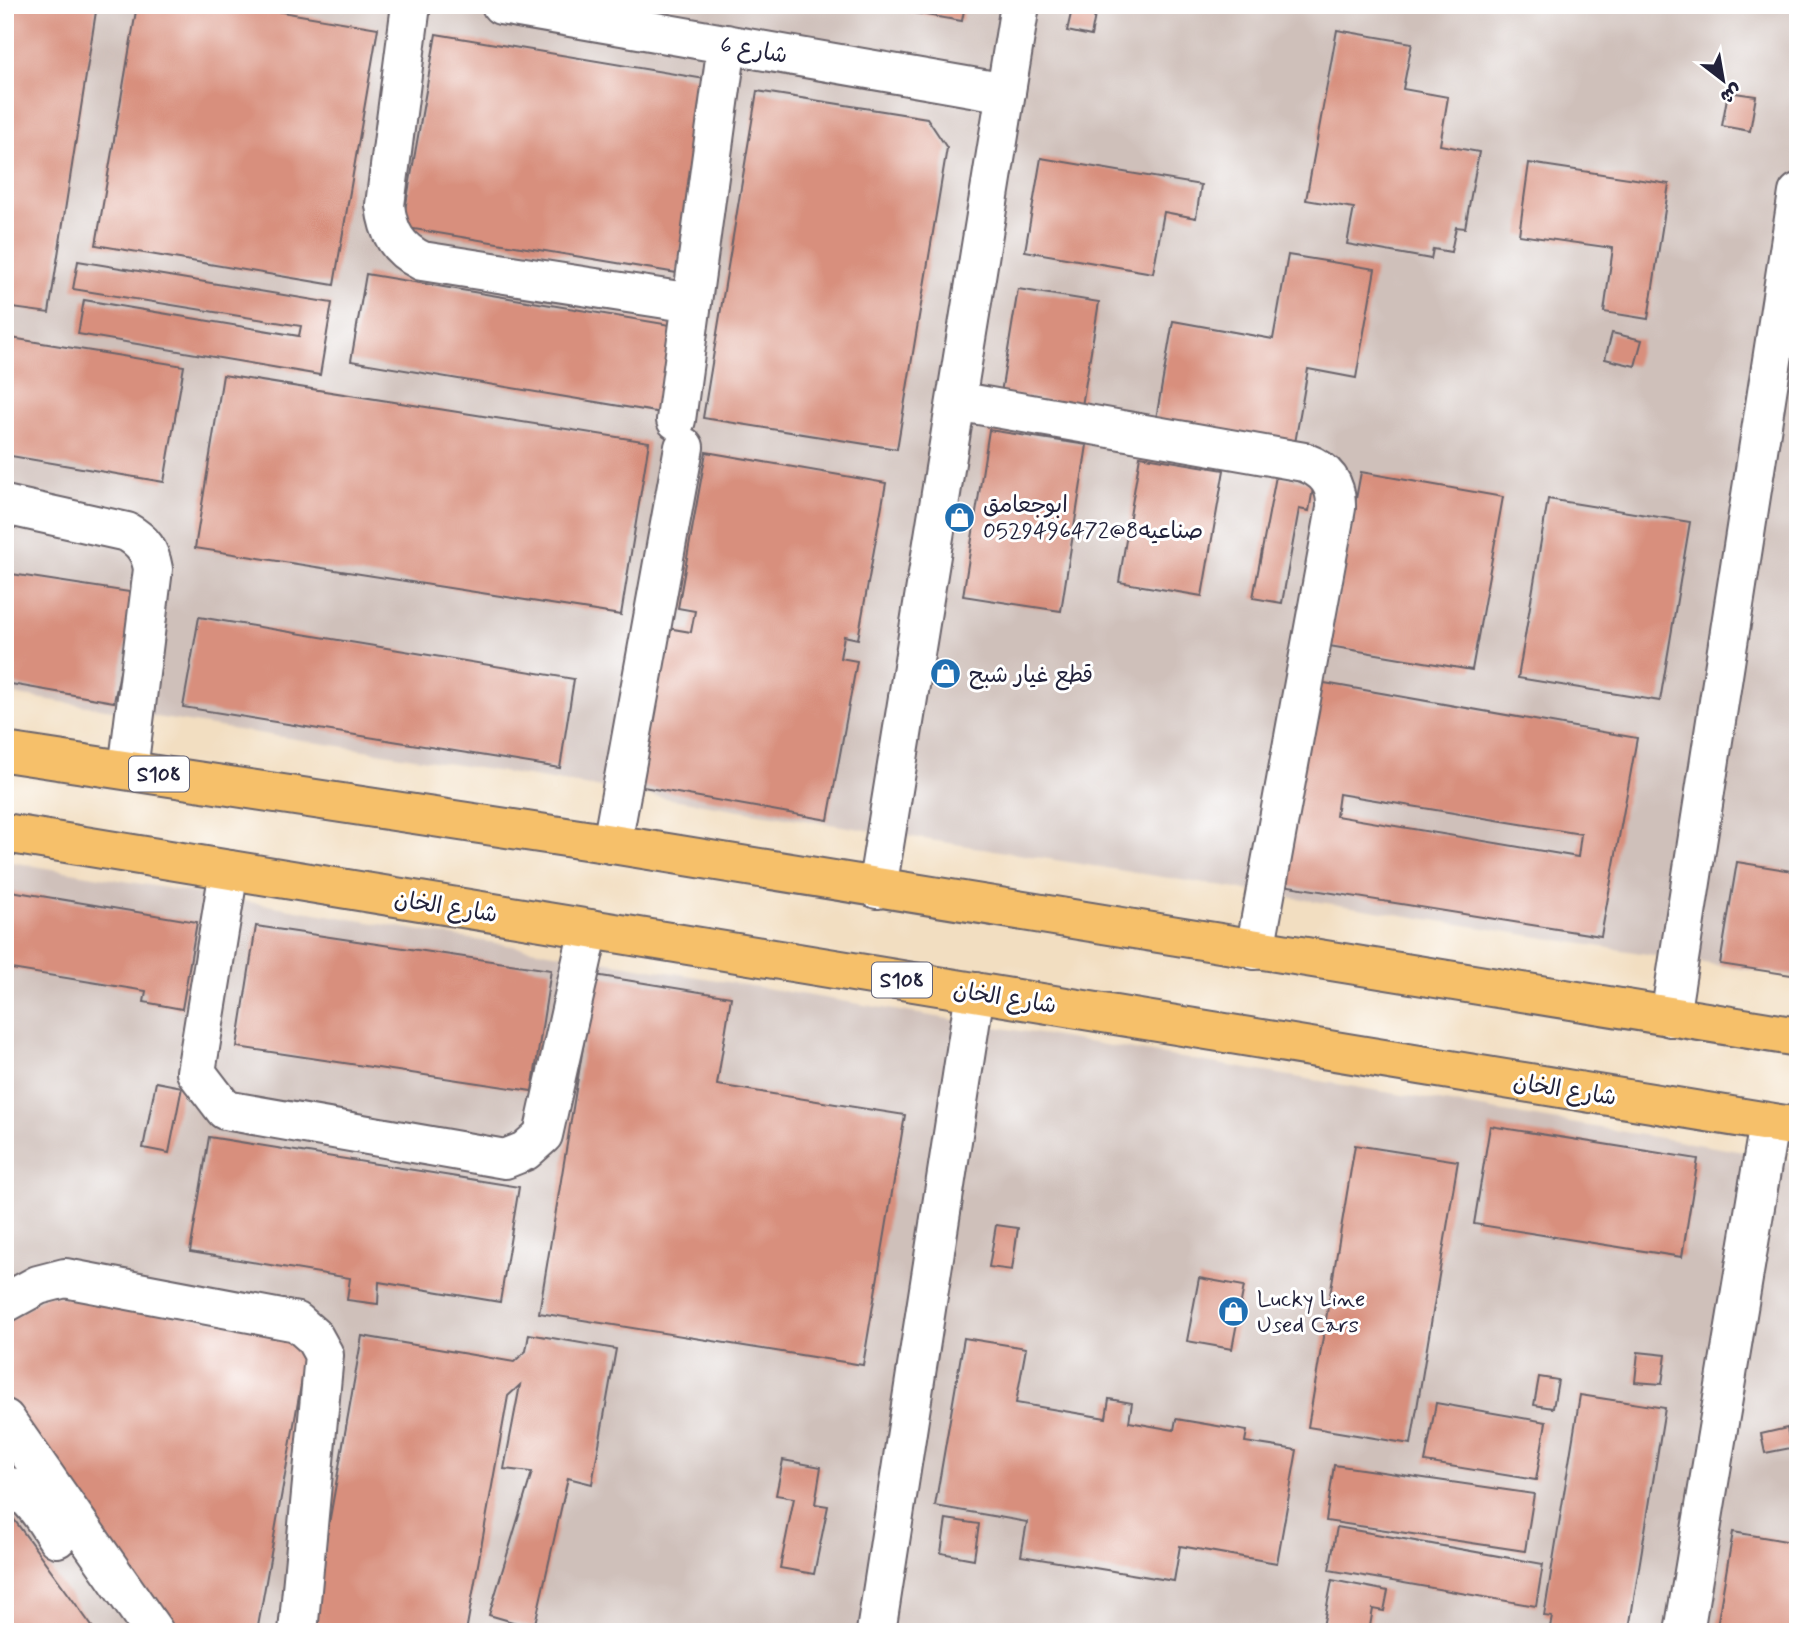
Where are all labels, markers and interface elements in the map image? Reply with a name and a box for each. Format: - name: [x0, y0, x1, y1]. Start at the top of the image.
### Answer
- street label: شارع 6: [718, 30, 790, 72]
- north arrow: [1688, 46, 1758, 116]
- text: ش: [1716, 77, 1746, 109]
- place label: ابوجعامق صناعيه8@0529496472: [983, 491, 1203, 547]
- shop icon: ابوجعامق صناعيه8@0529496472: [943, 500, 977, 534]
- shop icon: قطع غيار شبح: [929, 657, 963, 691]
- place label: قطع غيار شبح: [969, 661, 1093, 691]
- road number: S108: [129, 756, 189, 792]
- street label: شارع الخان: [392, 885, 499, 931]
- road number: S108: [872, 962, 932, 998]
- street label: شارع الخان: [951, 976, 1058, 1022]
- street label: شارع الخان: [1511, 1068, 1618, 1114]
- place label: Lucky Line Used Cars: [1257, 1285, 1365, 1341]
- shop icon: Lucky Line Used Cars: [1217, 1294, 1251, 1328]

